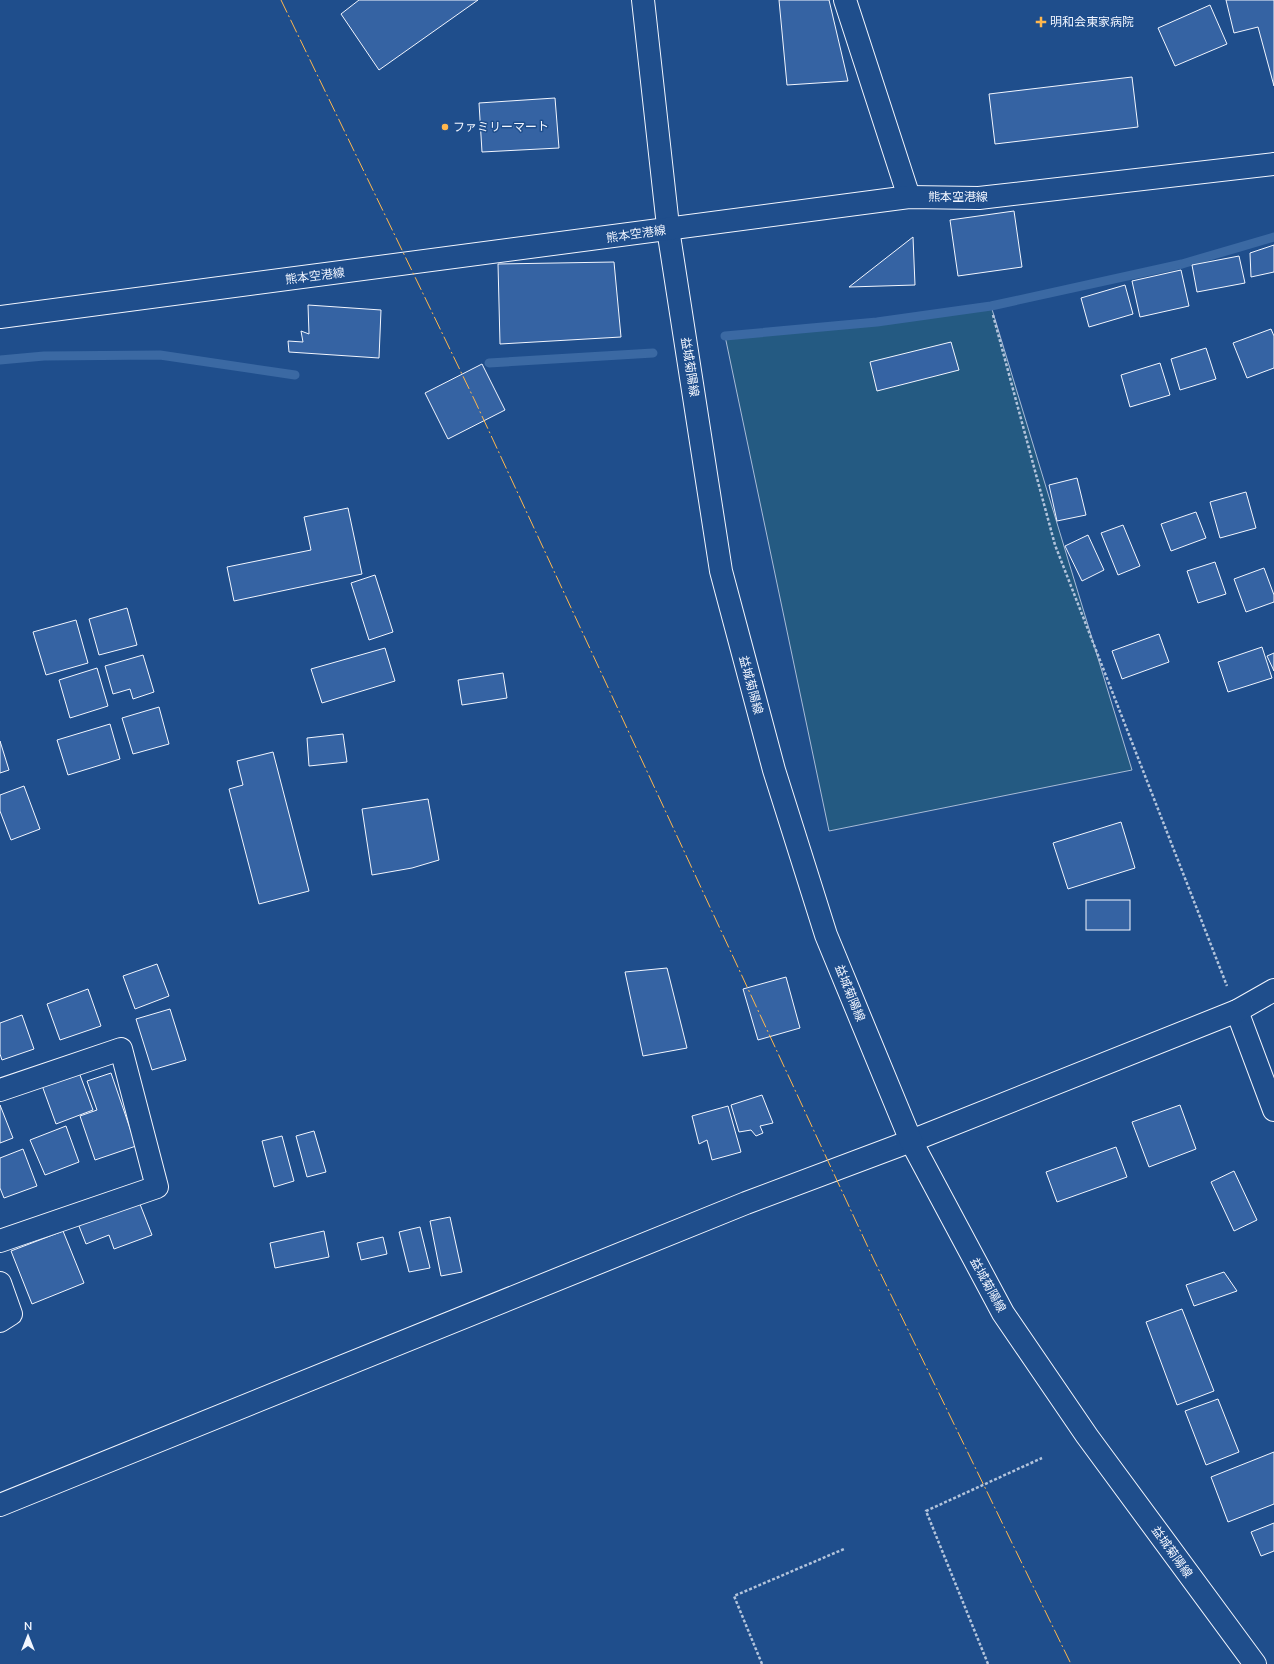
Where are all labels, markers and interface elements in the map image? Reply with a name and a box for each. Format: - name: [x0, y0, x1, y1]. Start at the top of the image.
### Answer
- place label: 明和会東家病院: [1050, 14, 1134, 30]
- marker: 明和会東家病院: [1035, 16, 1047, 28]
- place label: ファミリーマート: [453, 119, 549, 135]
- marker: ファミリーマート: [440, 122, 450, 132]
- street label: 熊本空港線: [928, 189, 988, 205]
- street label: 熊本空港線: [605, 222, 667, 246]
- street label: 熊本空港線: [284, 264, 346, 288]
- street label: 益城菊陽線: [677, 336, 703, 398]
- street label: 益城菊陽線: [736, 654, 766, 716]
- street label: 益城菊陽線: [831, 962, 869, 1024]
- street label: 益城菊陽線: [966, 1255, 1010, 1315]
- street label: 益城菊陽線: [1148, 1523, 1196, 1581]
- north arrow: [8, 1616, 48, 1656]
- text: N: [24, 1619, 32, 1634]

